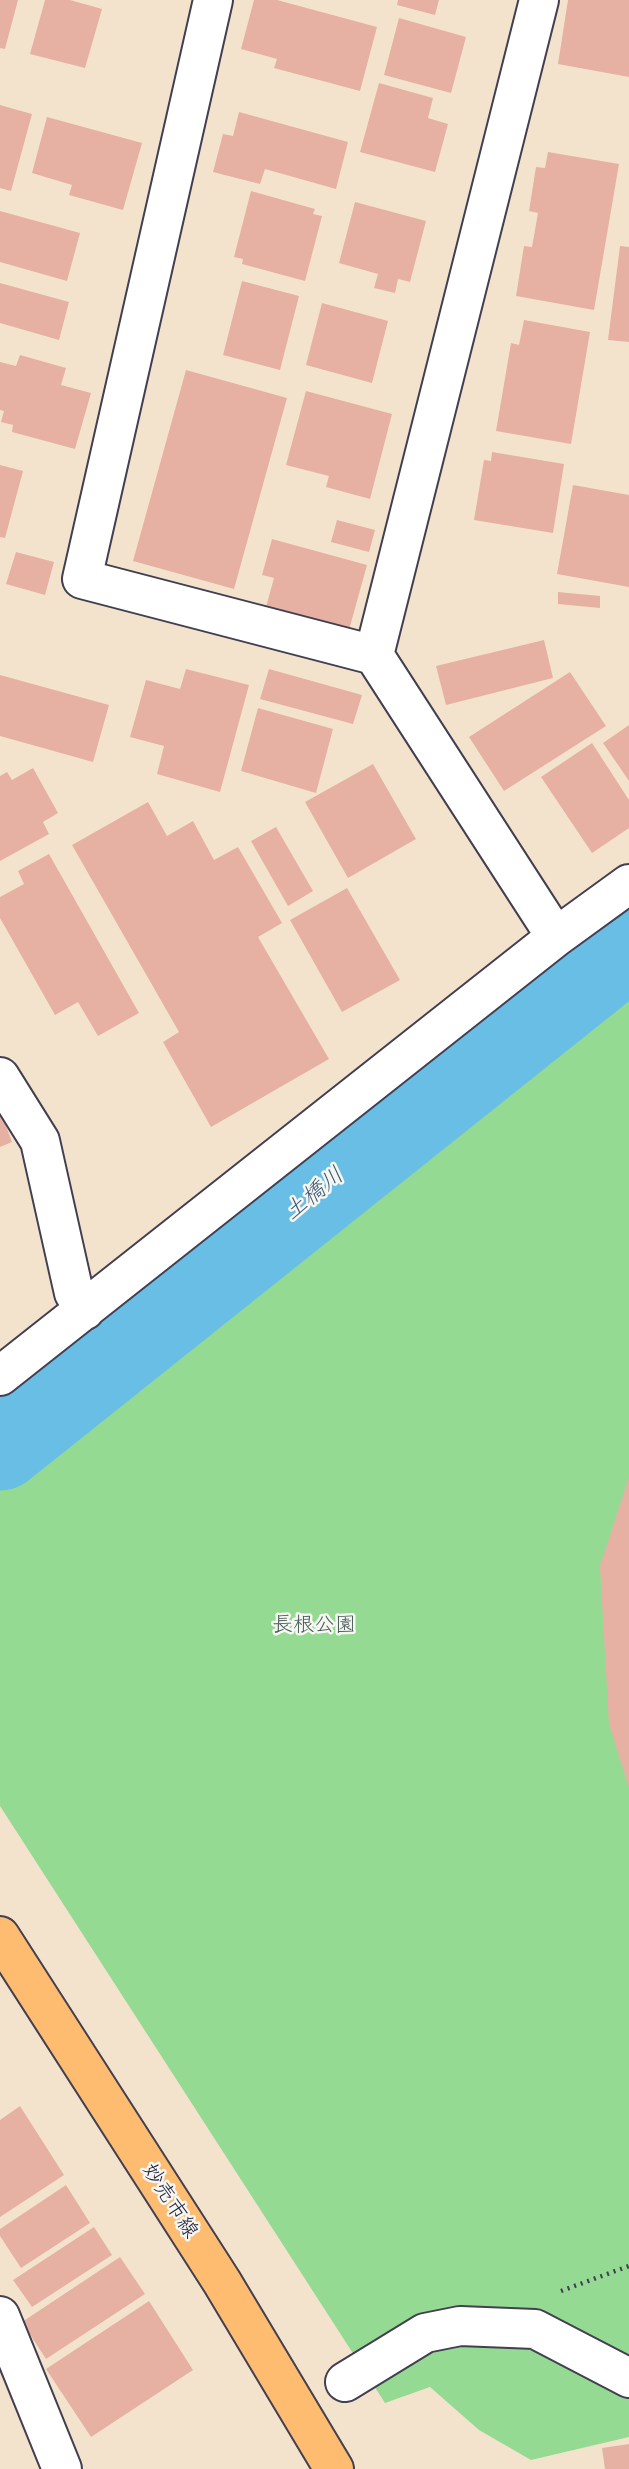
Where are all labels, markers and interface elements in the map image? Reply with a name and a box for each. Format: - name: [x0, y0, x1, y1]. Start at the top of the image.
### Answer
- water label: 土橋川: [279, 1162, 349, 1226]
- park label: 長根公園: [272, 1612, 356, 1638]
- street label: 妙売市線: [137, 2159, 203, 2243]

